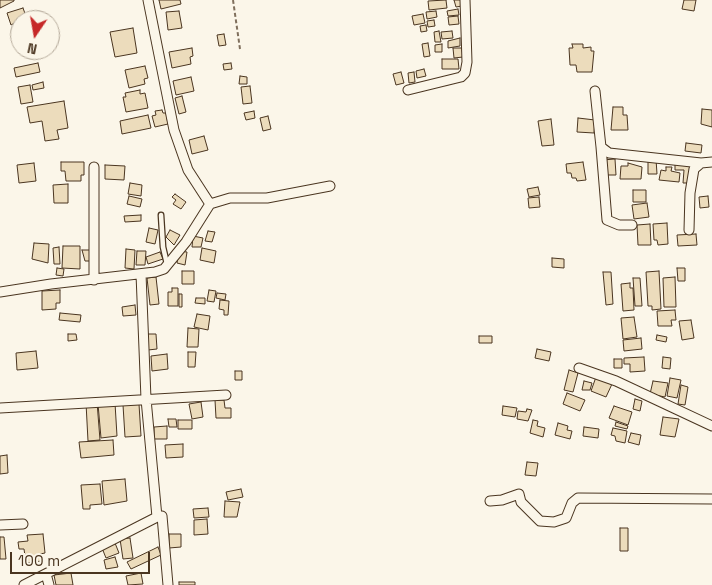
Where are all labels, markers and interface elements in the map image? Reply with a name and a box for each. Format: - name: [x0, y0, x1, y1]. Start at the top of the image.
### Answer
- north arrow: [10, 10, 60, 60]
- text: N: [26, 39, 39, 58]
- scale bar: [12, 542, 152, 574]
- text: 100 m: [18, 551, 60, 570]

